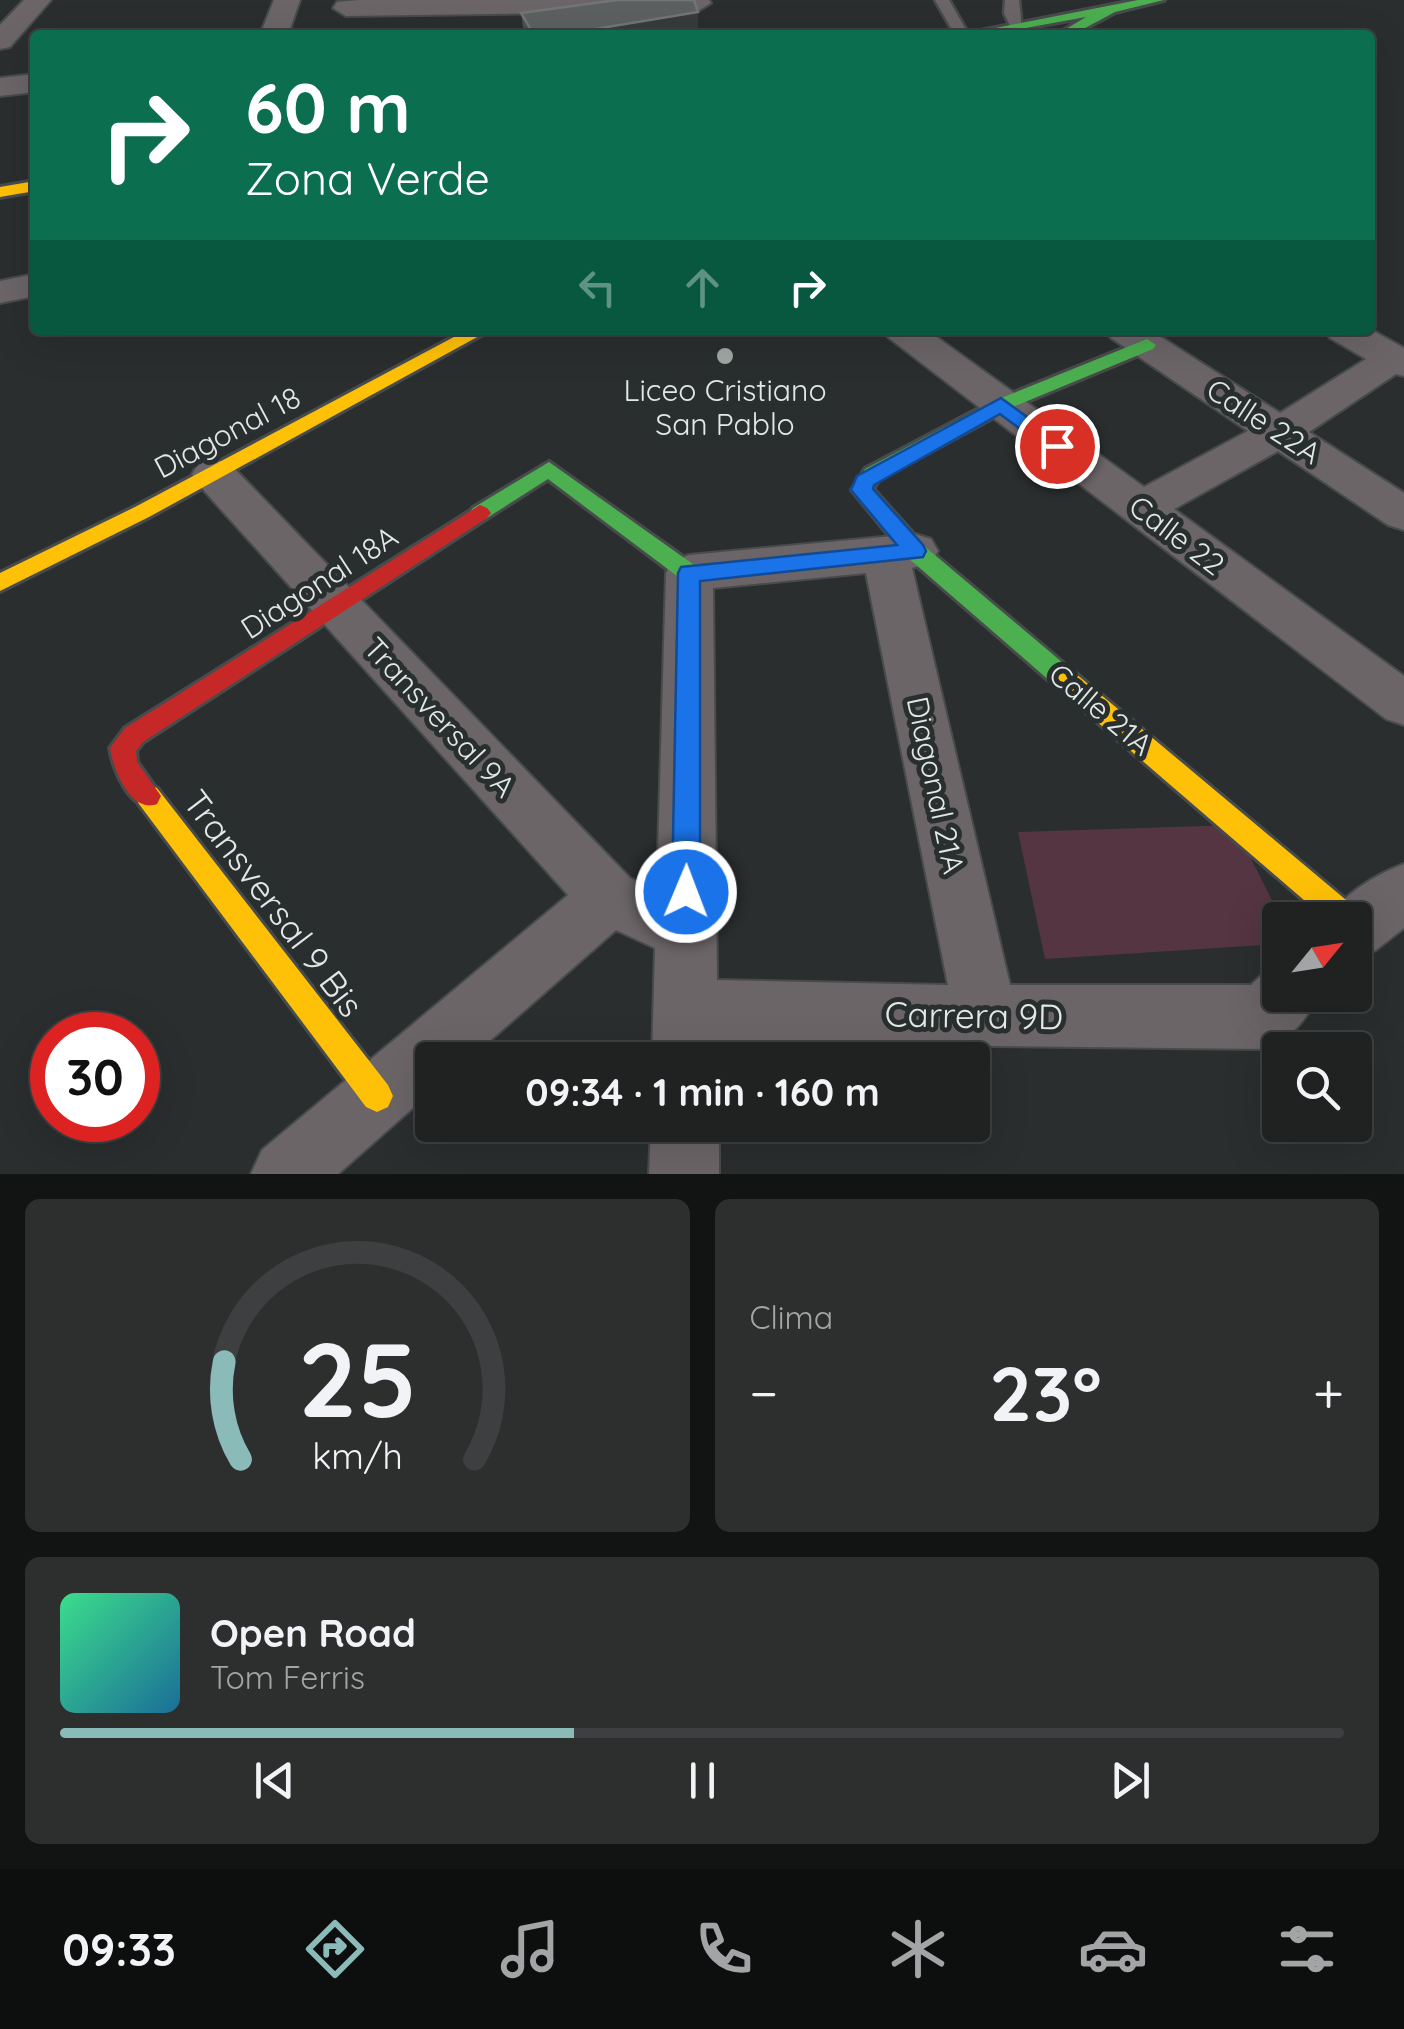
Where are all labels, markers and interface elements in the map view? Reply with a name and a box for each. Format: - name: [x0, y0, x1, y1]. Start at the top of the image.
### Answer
- text: 60 m: [245, 63, 411, 151]
- icon: right: [80, 70, 210, 200]
- text: Zona Verde: [245, 150, 490, 206]
- icon: left: [570, 260, 625, 315]
- icon: ahead: [675, 260, 730, 315]
- icon: right: [780, 260, 835, 315]
- marker: Liceo Cristiano San Pablo: [714, 345, 736, 367]
- street label: Calle 22A: [1200, 370, 1328, 472]
- place label: Liceo Cristiano San Pablo: [623, 371, 827, 443]
- street label: Diagonal 18: [147, 378, 307, 486]
- pin: [1015, 404, 1100, 489]
- icon: arrive: [1030, 419, 1085, 474]
- street label: Calle 22: [1122, 487, 1232, 583]
- street label: Diagonal 18A: [233, 517, 405, 647]
- street label: Transversal 9A: [356, 629, 524, 805]
- street label: Calle 21A: [1041, 655, 1161, 763]
- street label: Diagonal 21A: [899, 693, 973, 877]
- street label: Transversal 9 Bis: [174, 781, 374, 1025]
- position arrow: [634, 840, 738, 944]
- north arrow: [1262, 902, 1372, 1012]
- map controls: [1262, 902, 1372, 1142]
- street label: Carrera 9D: [884, 991, 1064, 1039]
- speed limit sign: 30: [30, 1012, 160, 1142]
- button: search: [1262, 1032, 1372, 1142]
- text: 09:34 · 1 min · 160 m: [525, 1068, 880, 1116]
- text: Clima: [750, 1297, 833, 1337]
- text: 25: [298, 1313, 417, 1443]
- text: 23°: [989, 1346, 1102, 1440]
- text: −: [750, 1358, 778, 1427]
- text: +: [1313, 1358, 1344, 1427]
- text: km/h: [312, 1433, 403, 1478]
- text: Open Road: [210, 1609, 416, 1657]
- text: Tom Ferris: [210, 1657, 365, 1697]
- icon: previous: [247, 1753, 302, 1808]
- icon: pause: [675, 1753, 730, 1808]
- icon: next: [1103, 1753, 1158, 1808]
- icon: directions: [300, 1914, 370, 1984]
- icon: music: [495, 1914, 565, 1984]
- icon: phone: [689, 1914, 759, 1984]
- icon: climate: [883, 1914, 953, 1984]
- icon: car: [1078, 1914, 1148, 1984]
- icon: filters: [1272, 1914, 1342, 1984]
- text: 09:33: [62, 1921, 176, 1977]

